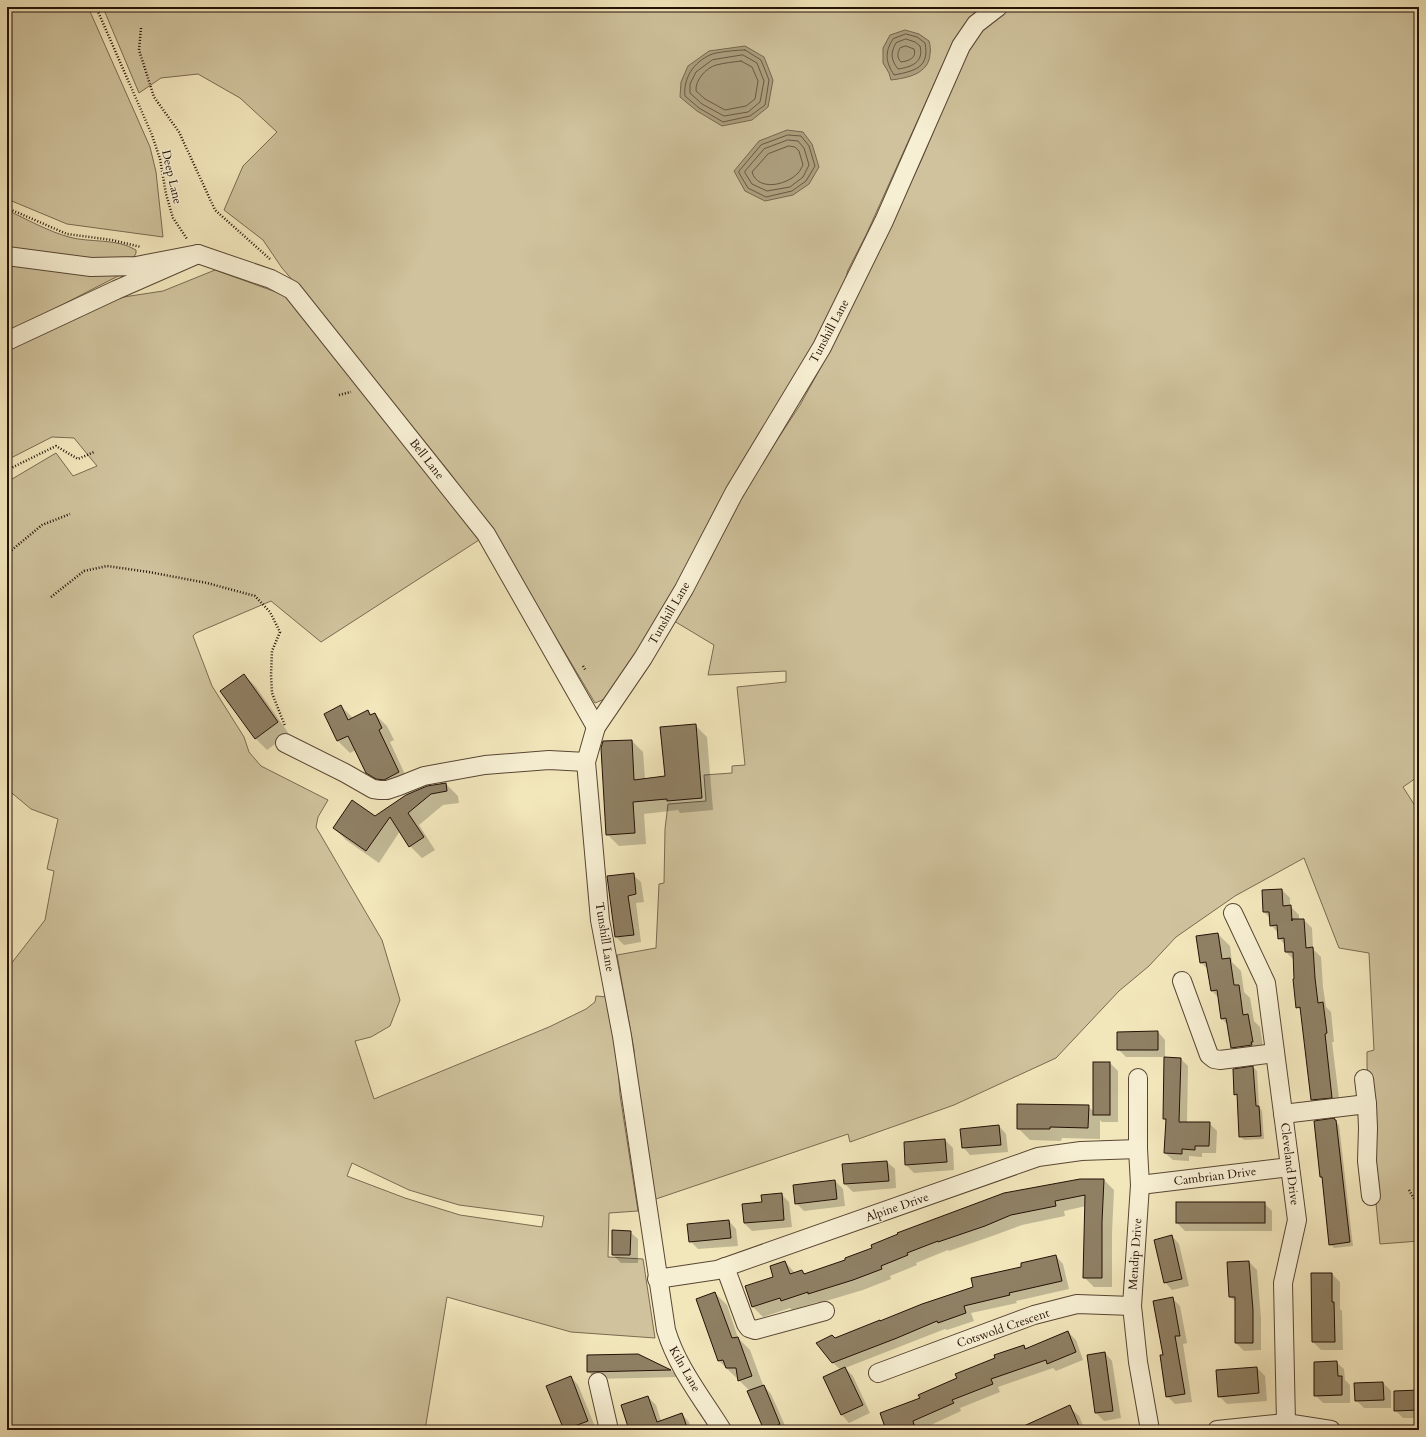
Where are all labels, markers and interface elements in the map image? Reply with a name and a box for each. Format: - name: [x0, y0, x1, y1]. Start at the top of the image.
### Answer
- street label: Deep Lane: [158, 148, 186, 206]
- street label: Tunshill Lane: [805, 296, 853, 366]
- street label: Bell Lane: [406, 435, 448, 483]
- street label: Tunshill Lane: [645, 579, 693, 647]
- street label: Tunshill Lane: [592, 901, 618, 973]
- street label: Cleveland Drive: [1277, 1122, 1303, 1206]
- street label: Cambrian Drive: [1173, 1163, 1257, 1189]
- street label: Alpine Drive: [863, 1189, 931, 1225]
- street label: Mendip Drive: [1125, 1218, 1145, 1290]
- street label: Cotswold Crescent: [955, 1305, 1052, 1351]
- street label: Kiln Lane: [666, 1343, 704, 1395]

